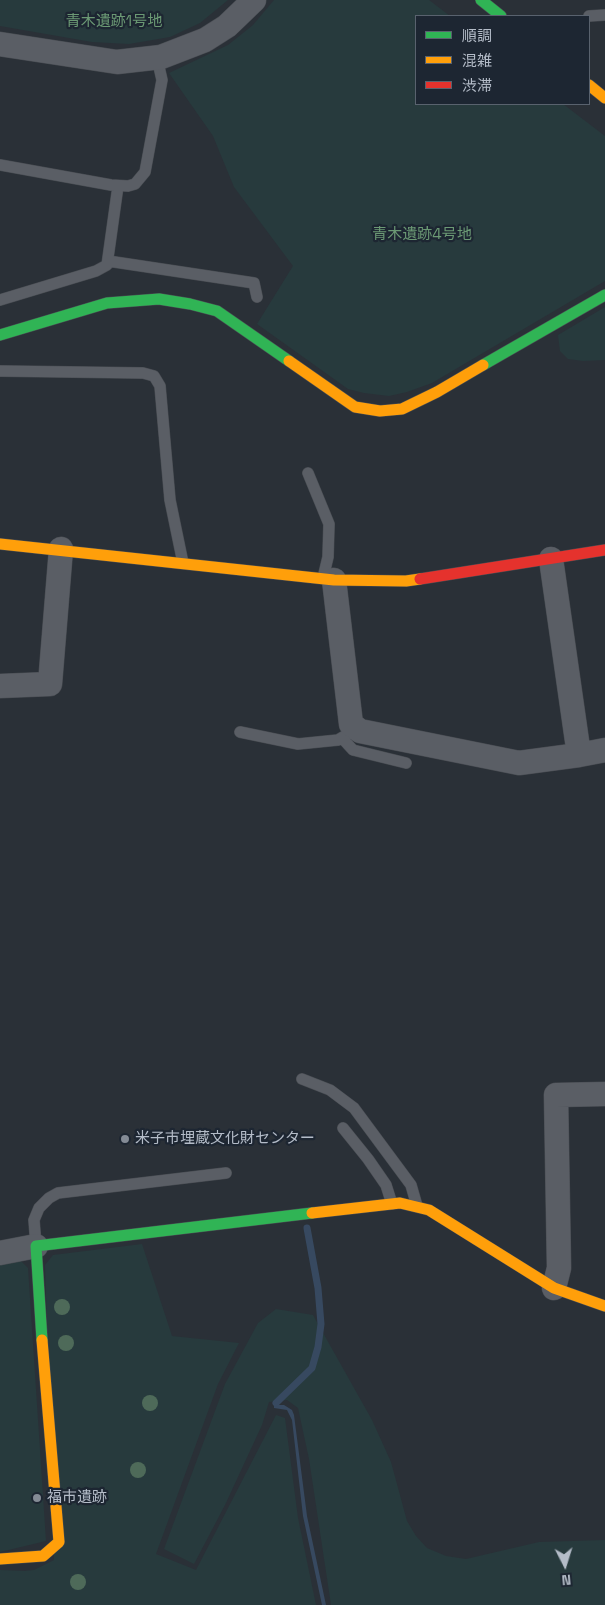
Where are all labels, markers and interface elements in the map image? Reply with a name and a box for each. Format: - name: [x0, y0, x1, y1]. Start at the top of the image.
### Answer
- park label: 青木遺跡1号地: [66, 13, 162, 31]
- legend: [415, 15, 590, 105]
- text: 順調: [462, 26, 492, 45]
- text: 混雑: [462, 51, 492, 70]
- text: 渋滞: [462, 76, 492, 95]
- park label: 青木遺跡4号地: [372, 226, 472, 244]
- place label: 米子市埋蔵文化財センター: [135, 1130, 315, 1148]
- marker: 米子市埋蔵文化財センター: [119, 1133, 131, 1145]
- place label: 福市遺跡: [47, 1489, 107, 1507]
- marker: 福市遺跡: [31, 1492, 43, 1504]
- north arrow: [540, 1540, 590, 1590]
- text: N: [561, 1571, 572, 1589]

